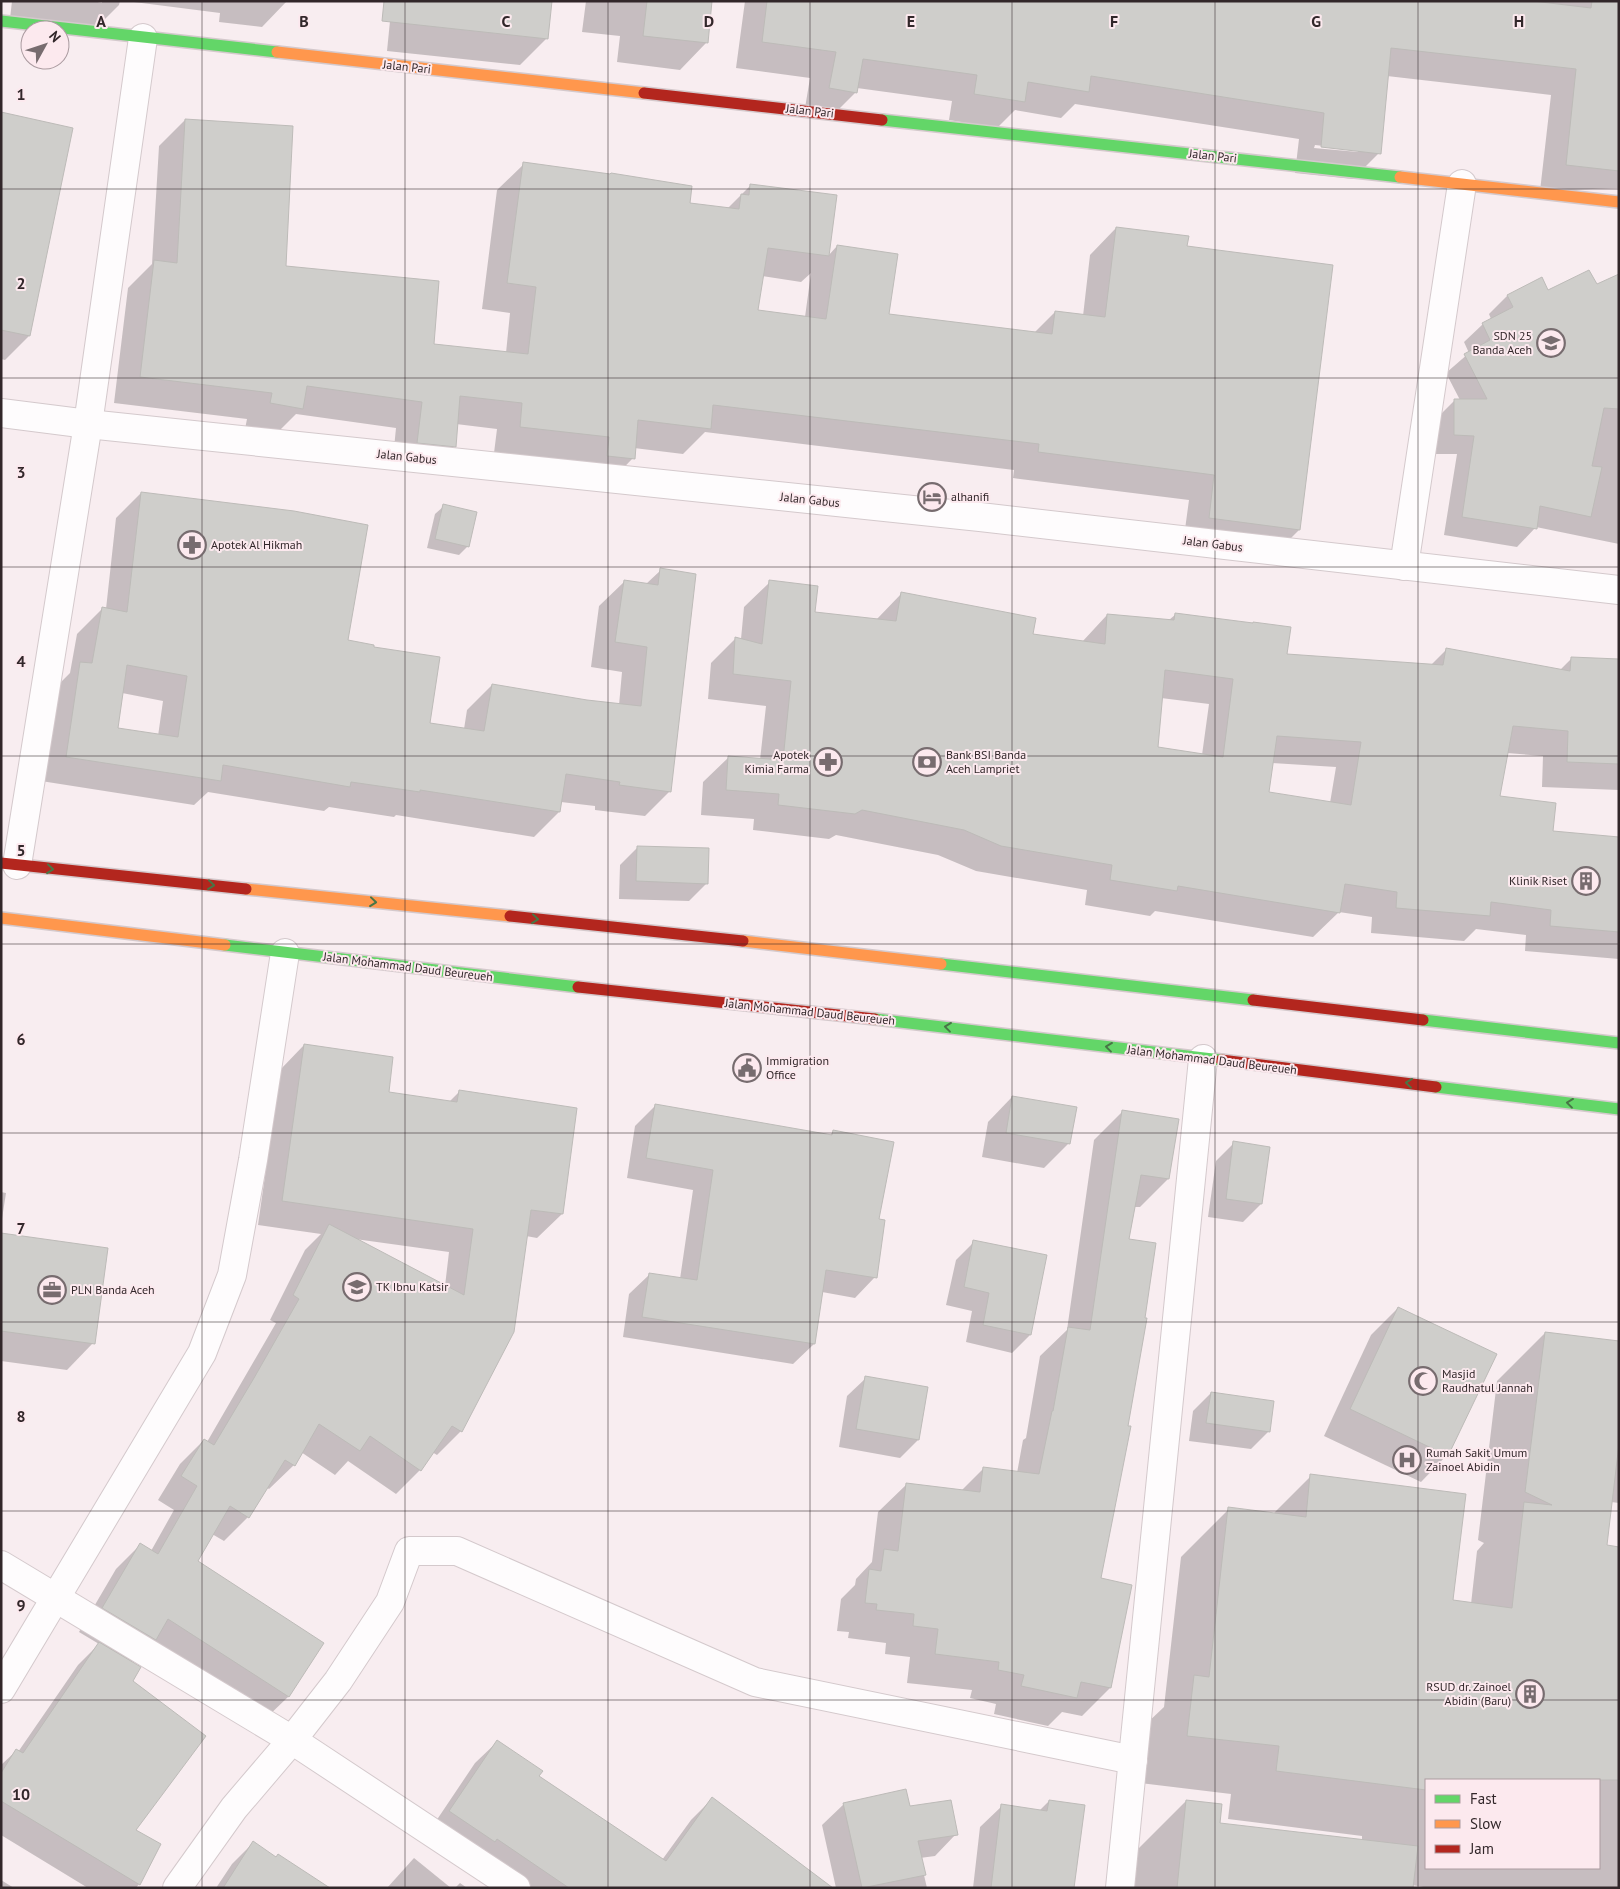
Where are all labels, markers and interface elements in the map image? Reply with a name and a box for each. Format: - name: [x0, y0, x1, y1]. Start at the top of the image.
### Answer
- text: A: [96, 11, 106, 31]
- text: B: [299, 11, 309, 31]
- text: C: [502, 11, 511, 31]
- text: D: [704, 11, 714, 31]
- text: E: [907, 11, 915, 31]
- text: F: [1110, 11, 1118, 31]
- text: G: [1311, 11, 1321, 31]
- text: H: [1514, 11, 1524, 31]
- north arrow: [20, 20, 70, 70]
- text: N: [45, 27, 65, 46]
- street label: Jalan Pari: [381, 56, 432, 76]
- text: 1: [16, 84, 26, 104]
- street label: Jalan Pari: [784, 100, 835, 120]
- street label: Jalan Pari: [1187, 145, 1238, 165]
- text: 2: [16, 273, 26, 293]
- place label: SDN 25 Banda Aceh: [1473, 328, 1532, 357]
- school or university icon: SDN 25 Banda Aceh: [1536, 328, 1566, 358]
- street label: Jalan Gabus: [375, 446, 438, 467]
- text: 3: [16, 462, 26, 482]
- hotel icon: alhanifi: [917, 482, 947, 512]
- street label: Jalan Gabus: [778, 489, 841, 510]
- place label: alhanifi: [951, 489, 989, 504]
- pharmacy icon: Apotek Al Hikmah: [177, 530, 207, 560]
- street label: Jalan Gabus: [1181, 532, 1244, 555]
- place label: Apotek Al Hikmah: [211, 537, 302, 552]
- text: 4: [16, 651, 26, 671]
- place label: Apotek Kimia Farma: [744, 747, 809, 776]
- pharmacy icon: Apotek Kimia Farma: [813, 747, 843, 777]
- bank icon: Bank BSI Banda Aceh Lampriet: [912, 747, 942, 777]
- place label: Bank BSI Banda Aceh Lampriet: [946, 747, 1026, 776]
- text: 5: [16, 840, 26, 860]
- one-way arrow: [46, 863, 54, 874]
- building icon: Klinik Riset: [1571, 866, 1601, 896]
- place label: Klinik Riset: [1509, 873, 1567, 888]
- one-way arrow: [208, 880, 216, 891]
- one-way arrow: [369, 896, 377, 907]
- one-way arrow: [531, 913, 539, 924]
- street label: Jalan Mohammad Daud Beureueh: [321, 949, 494, 984]
- street label: Jalan Mohammad Daud Beureueh: [723, 995, 896, 1028]
- one-way arrow: [943, 1022, 951, 1033]
- text: 6: [16, 1029, 26, 1049]
- one-way arrow: [1104, 1042, 1112, 1053]
- street label: Jalan Mohammad Daud Beureueh: [1125, 1042, 1298, 1077]
- public building icon: Immigration Office: [732, 1053, 762, 1083]
- place label: Immigration Office: [766, 1053, 829, 1082]
- one-way arrow: [1405, 1078, 1413, 1089]
- one-way arrow: [1566, 1098, 1574, 1109]
- text: 7: [16, 1218, 26, 1238]
- school or university icon: TK Ibnu Katsir: [342, 1272, 372, 1302]
- office icon: PLN Banda Aceh: [37, 1275, 67, 1305]
- place label: TK Ibnu Katsir: [376, 1279, 448, 1294]
- place label: PLN Banda Aceh: [71, 1282, 155, 1297]
- mosque icon: Masjid Raudhatul Jannah: [1408, 1366, 1438, 1396]
- place label: Masjid Raudhatul Jannah: [1442, 1366, 1533, 1395]
- text: 8: [16, 1406, 26, 1426]
- hospital icon: Rumah Sakit Umum Zainoel Abidin: [1392, 1445, 1422, 1475]
- place label: Rumah Sakit Umum Zainoel Abidin: [1426, 1445, 1527, 1474]
- text: 9: [16, 1595, 26, 1615]
- place label: RSUD dr. Zainoel Abidin (Baru): [1426, 1679, 1511, 1708]
- building icon: RSUD dr. Zainoel Abidin (Baru): [1515, 1679, 1545, 1709]
- legend: [1425, 1779, 1600, 1869]
- text: 10: [12, 1784, 30, 1804]
- text: Fast: [1470, 1789, 1497, 1808]
- text: Slow: [1470, 1814, 1501, 1833]
- text: Jam: [1469, 1839, 1494, 1858]

